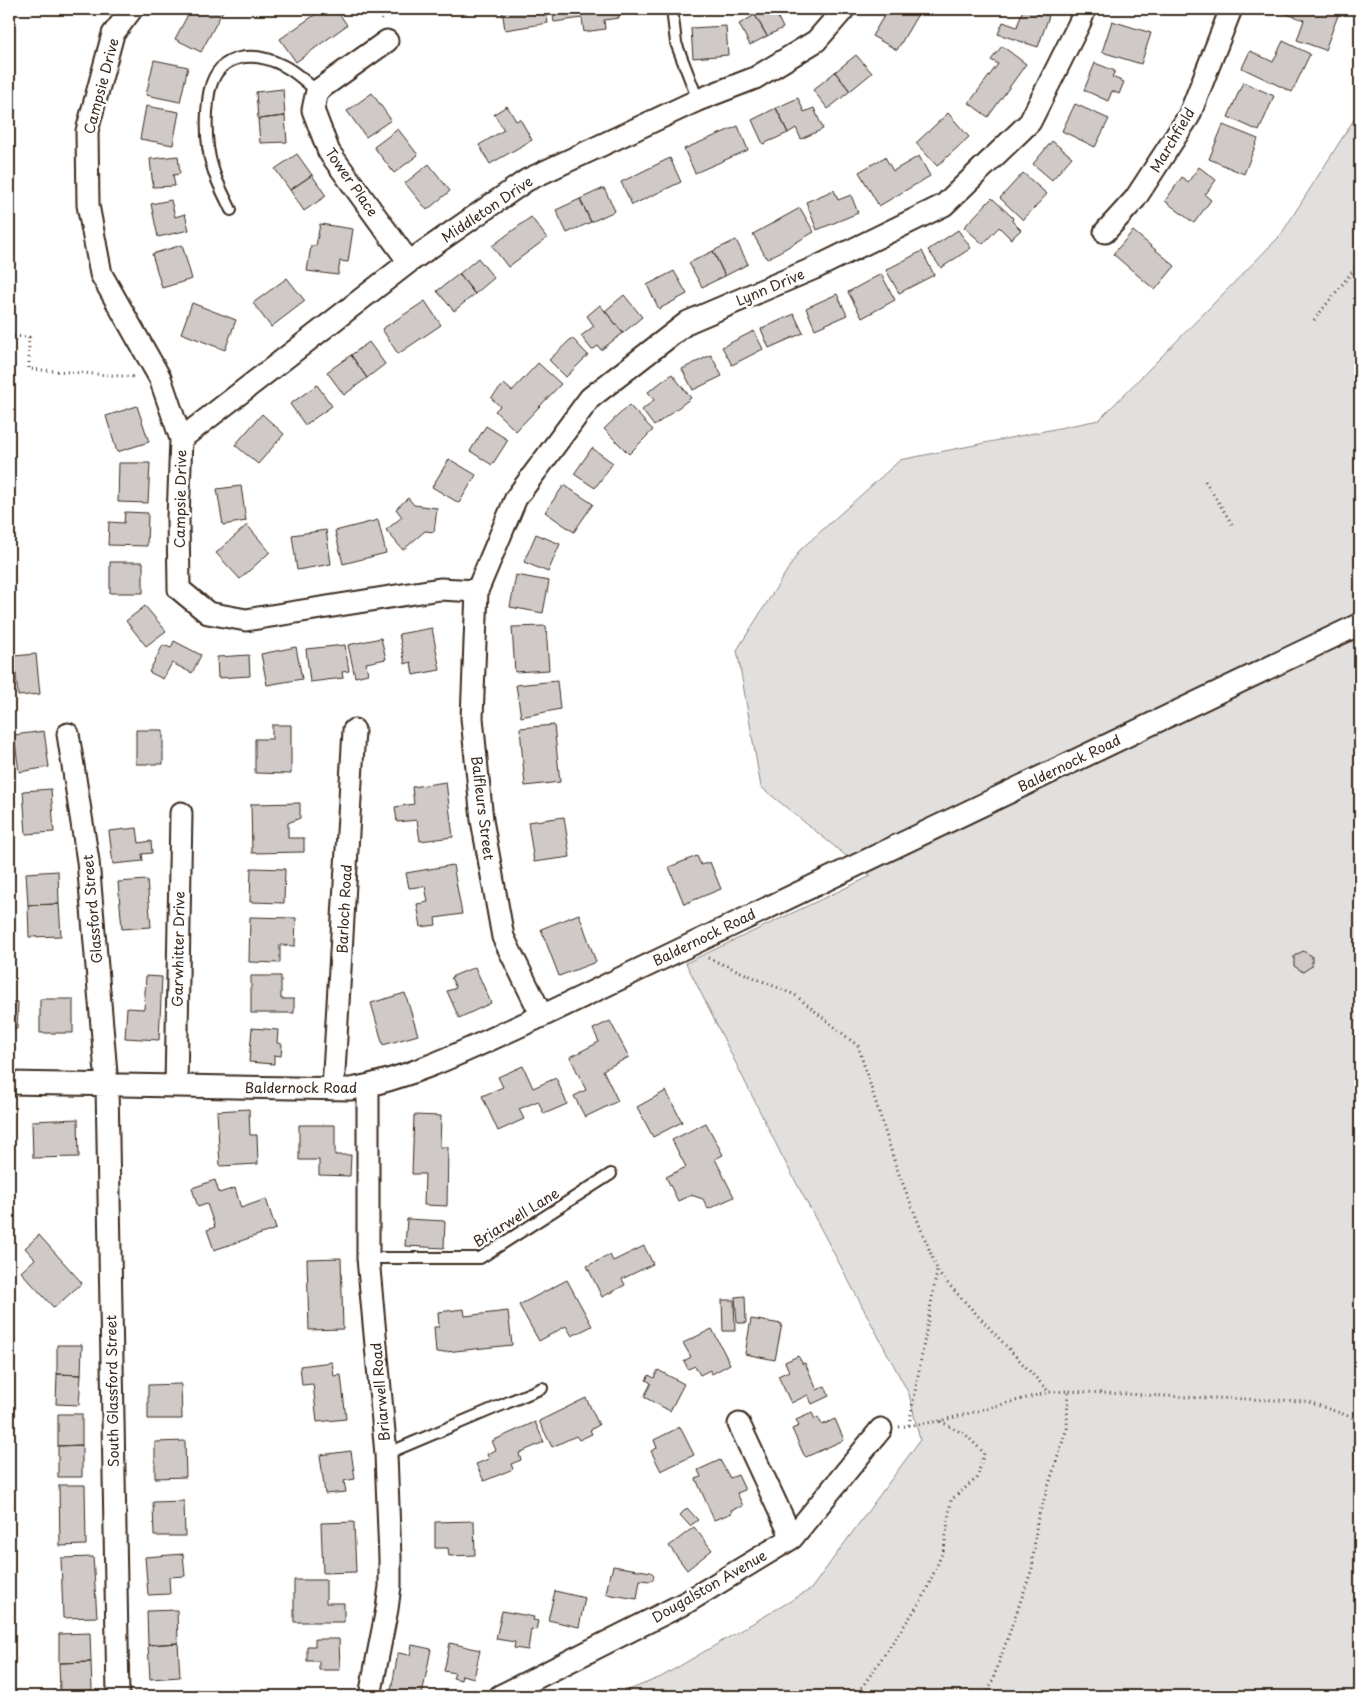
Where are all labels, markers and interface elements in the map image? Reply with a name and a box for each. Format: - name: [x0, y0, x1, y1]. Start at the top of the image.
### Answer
- street label: Campsie Drive: [78, 36, 124, 136]
- street label: Marchfield: [1144, 104, 1200, 176]
- street label: Tower Place: [321, 143, 383, 221]
- street label: Middleton Drive: [437, 171, 537, 247]
- street label: Lynn Drive: [733, 263, 807, 311]
- street label: Campsie Drive: [169, 450, 191, 548]
- street label: Baldernock Road: [1014, 729, 1124, 797]
- street label: Balfleurs Street: [466, 755, 500, 862]
- street label: Glassford Street: [77, 853, 107, 964]
- street label: Barloch Road: [331, 864, 357, 954]
- street label: Garwhitter Drive: [166, 891, 190, 1007]
- street label: Baldernock Road: [649, 903, 759, 971]
- street label: Baldernock Road: [245, 1077, 357, 1098]
- street label: Briarwell Lane: [469, 1182, 563, 1252]
- street label: South Glassford Street: [100, 1314, 124, 1467]
- street label: Briarwell Road: [365, 1342, 395, 1442]
- street label: Dougalston Avenue: [648, 1544, 771, 1627]

